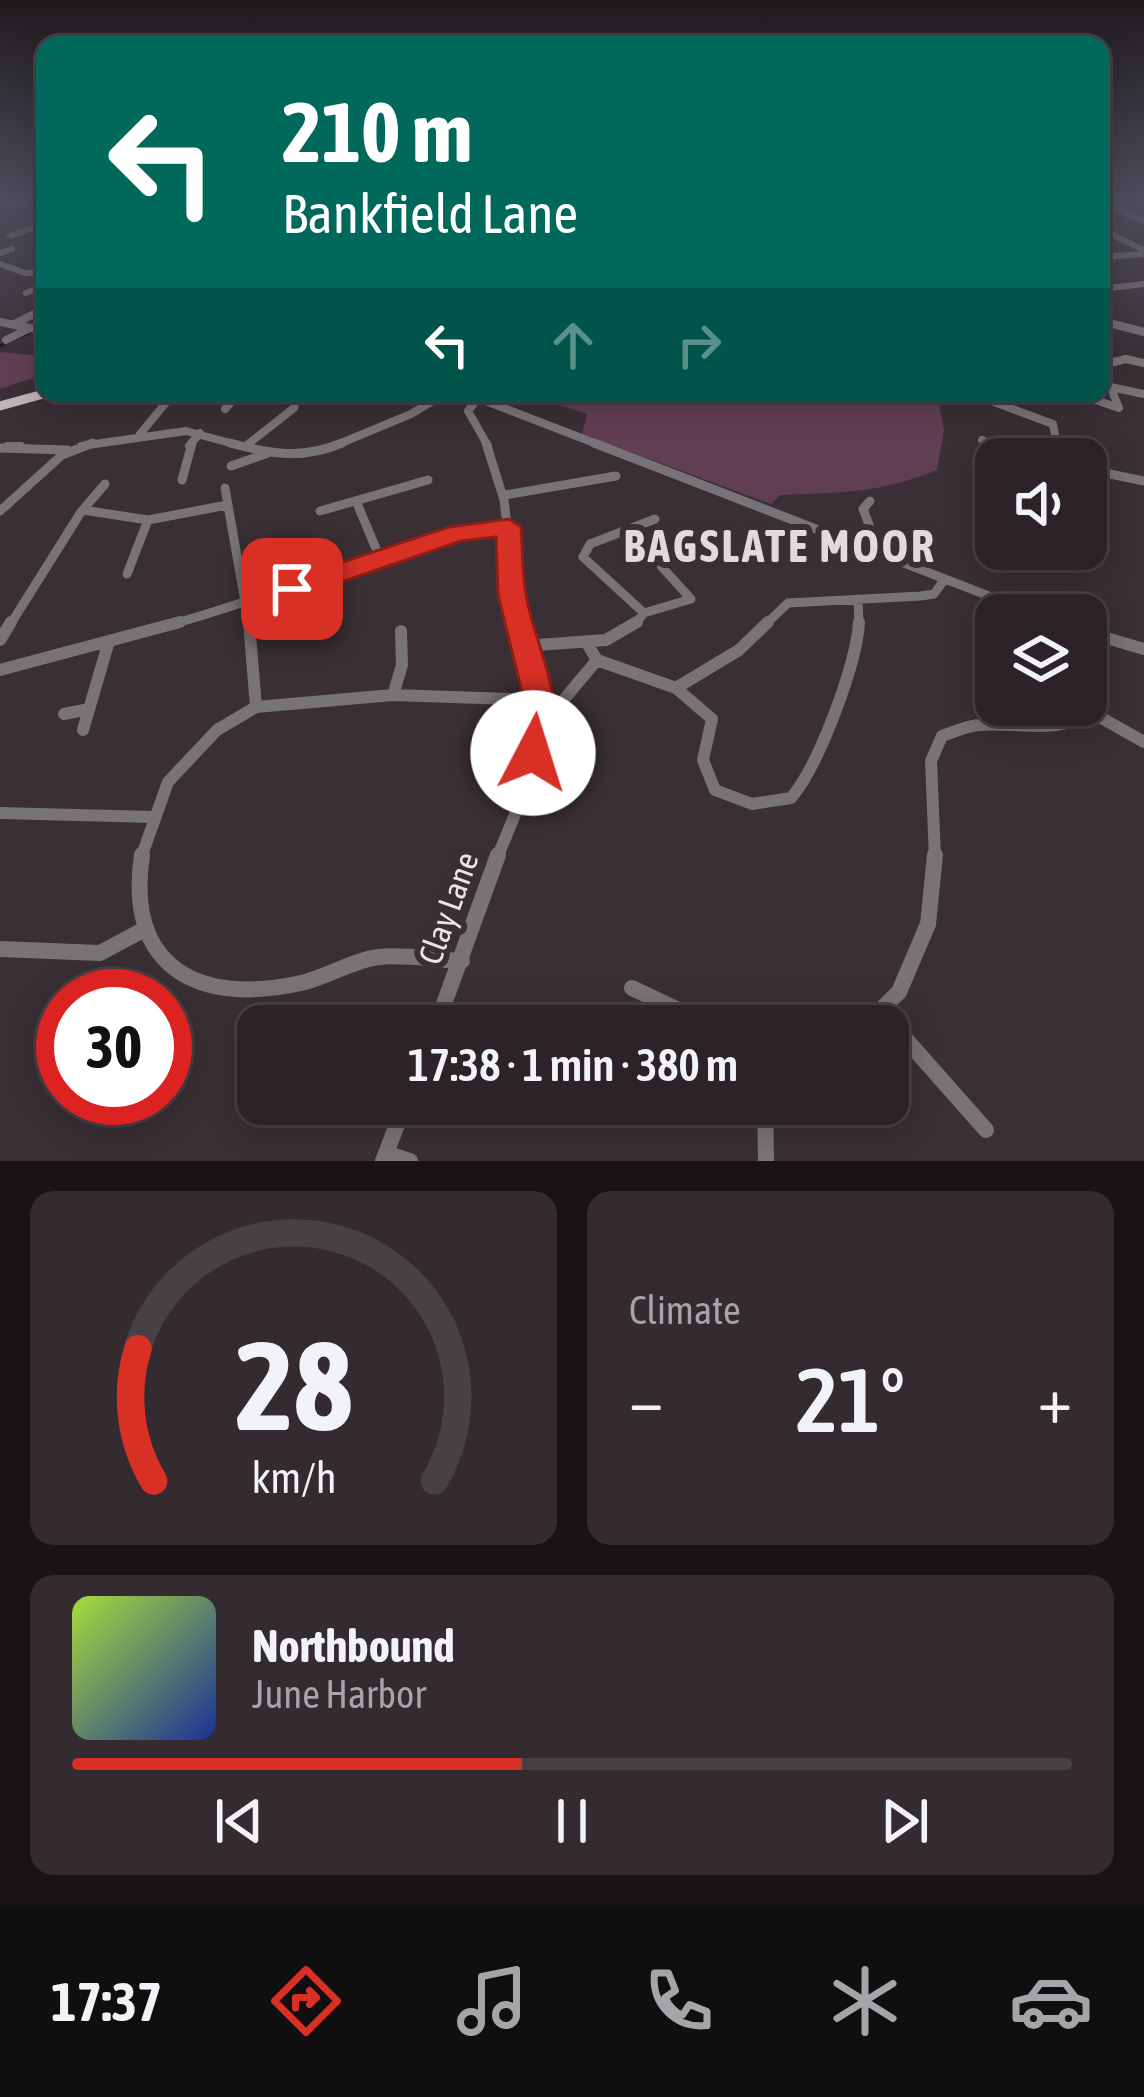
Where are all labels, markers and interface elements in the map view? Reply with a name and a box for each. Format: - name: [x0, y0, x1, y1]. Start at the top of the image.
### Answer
- icon: left: [84, 84, 240, 240]
- text: 210 m: [282, 84, 472, 180]
- text: Bankfield Lane: [282, 183, 578, 244]
- icon: left: [414, 312, 480, 378]
- icon: ahead: [540, 312, 606, 378]
- icon: right: [666, 312, 732, 378]
- map controls: [975, 438, 1107, 726]
- button: sound: [975, 438, 1107, 570]
- district label: BAGSLATE MOOR: [623, 520, 937, 572]
- pin: [241, 538, 343, 640]
- icon: arrive: [259, 556, 325, 622]
- button: layers: [975, 594, 1107, 726]
- position arrow: [470, 690, 596, 816]
- street label: Clay Lane: [410, 847, 486, 969]
- speed limit sign: 30: [36, 969, 192, 1125]
- text: 17:38 · 1 min · 380 m: [408, 1039, 738, 1091]
- text: Climate: [629, 1288, 741, 1332]
- text: 28: [235, 1313, 352, 1456]
- text: 21°: [796, 1348, 905, 1451]
- text: −: [629, 1361, 663, 1437]
- text: +: [1038, 1361, 1072, 1437]
- text: km/h: [251, 1453, 336, 1502]
- text: Northbound: [252, 1620, 455, 1672]
- text: June Harbor: [252, 1672, 426, 1716]
- icon: previous: [206, 1788, 272, 1854]
- icon: pause: [539, 1788, 605, 1854]
- icon: next: [872, 1788, 938, 1854]
- icon: directions: [264, 1959, 348, 2043]
- icon: music: [450, 1959, 534, 2043]
- icon: phone: [637, 1959, 721, 2043]
- icon: climate: [823, 1959, 907, 2043]
- icon: car: [1009, 1959, 1093, 2043]
- text: 17:37: [51, 1971, 162, 2032]

